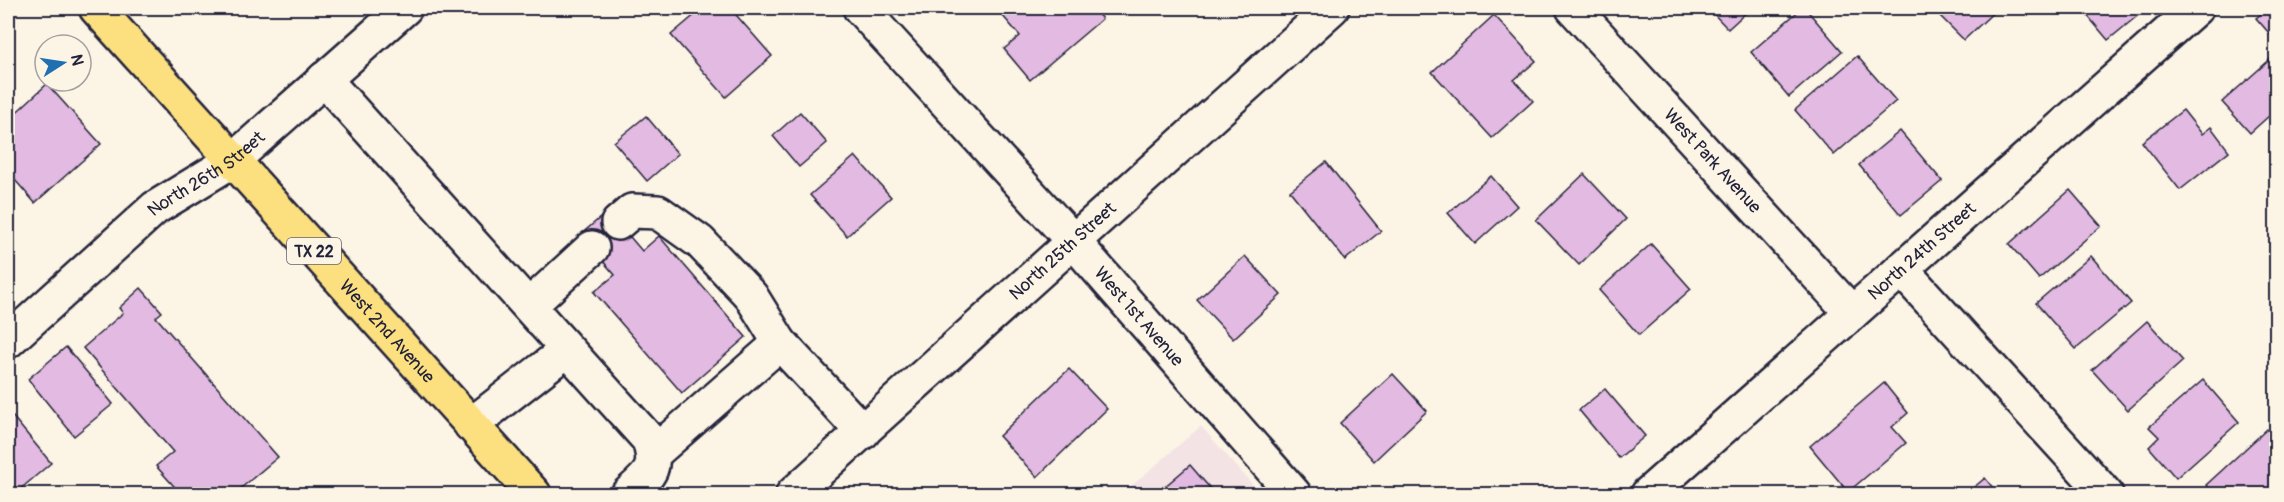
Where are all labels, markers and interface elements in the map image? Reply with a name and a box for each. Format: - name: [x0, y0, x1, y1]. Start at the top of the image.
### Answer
- north arrow: [33, 33, 93, 93]
- text: N: [66, 53, 88, 68]
- street label: West Park Avenue: [1659, 104, 1766, 218]
- street label: North 26th Street: [143, 126, 270, 221]
- street label: North 25th Street: [1005, 197, 1122, 305]
- street label: North 24th Street: [1863, 197, 1982, 306]
- road number: TX 22: [287, 238, 341, 264]
- street label: West 1st Avenue: [1089, 262, 1189, 372]
- street label: West 2nd Avenue: [334, 275, 440, 388]

